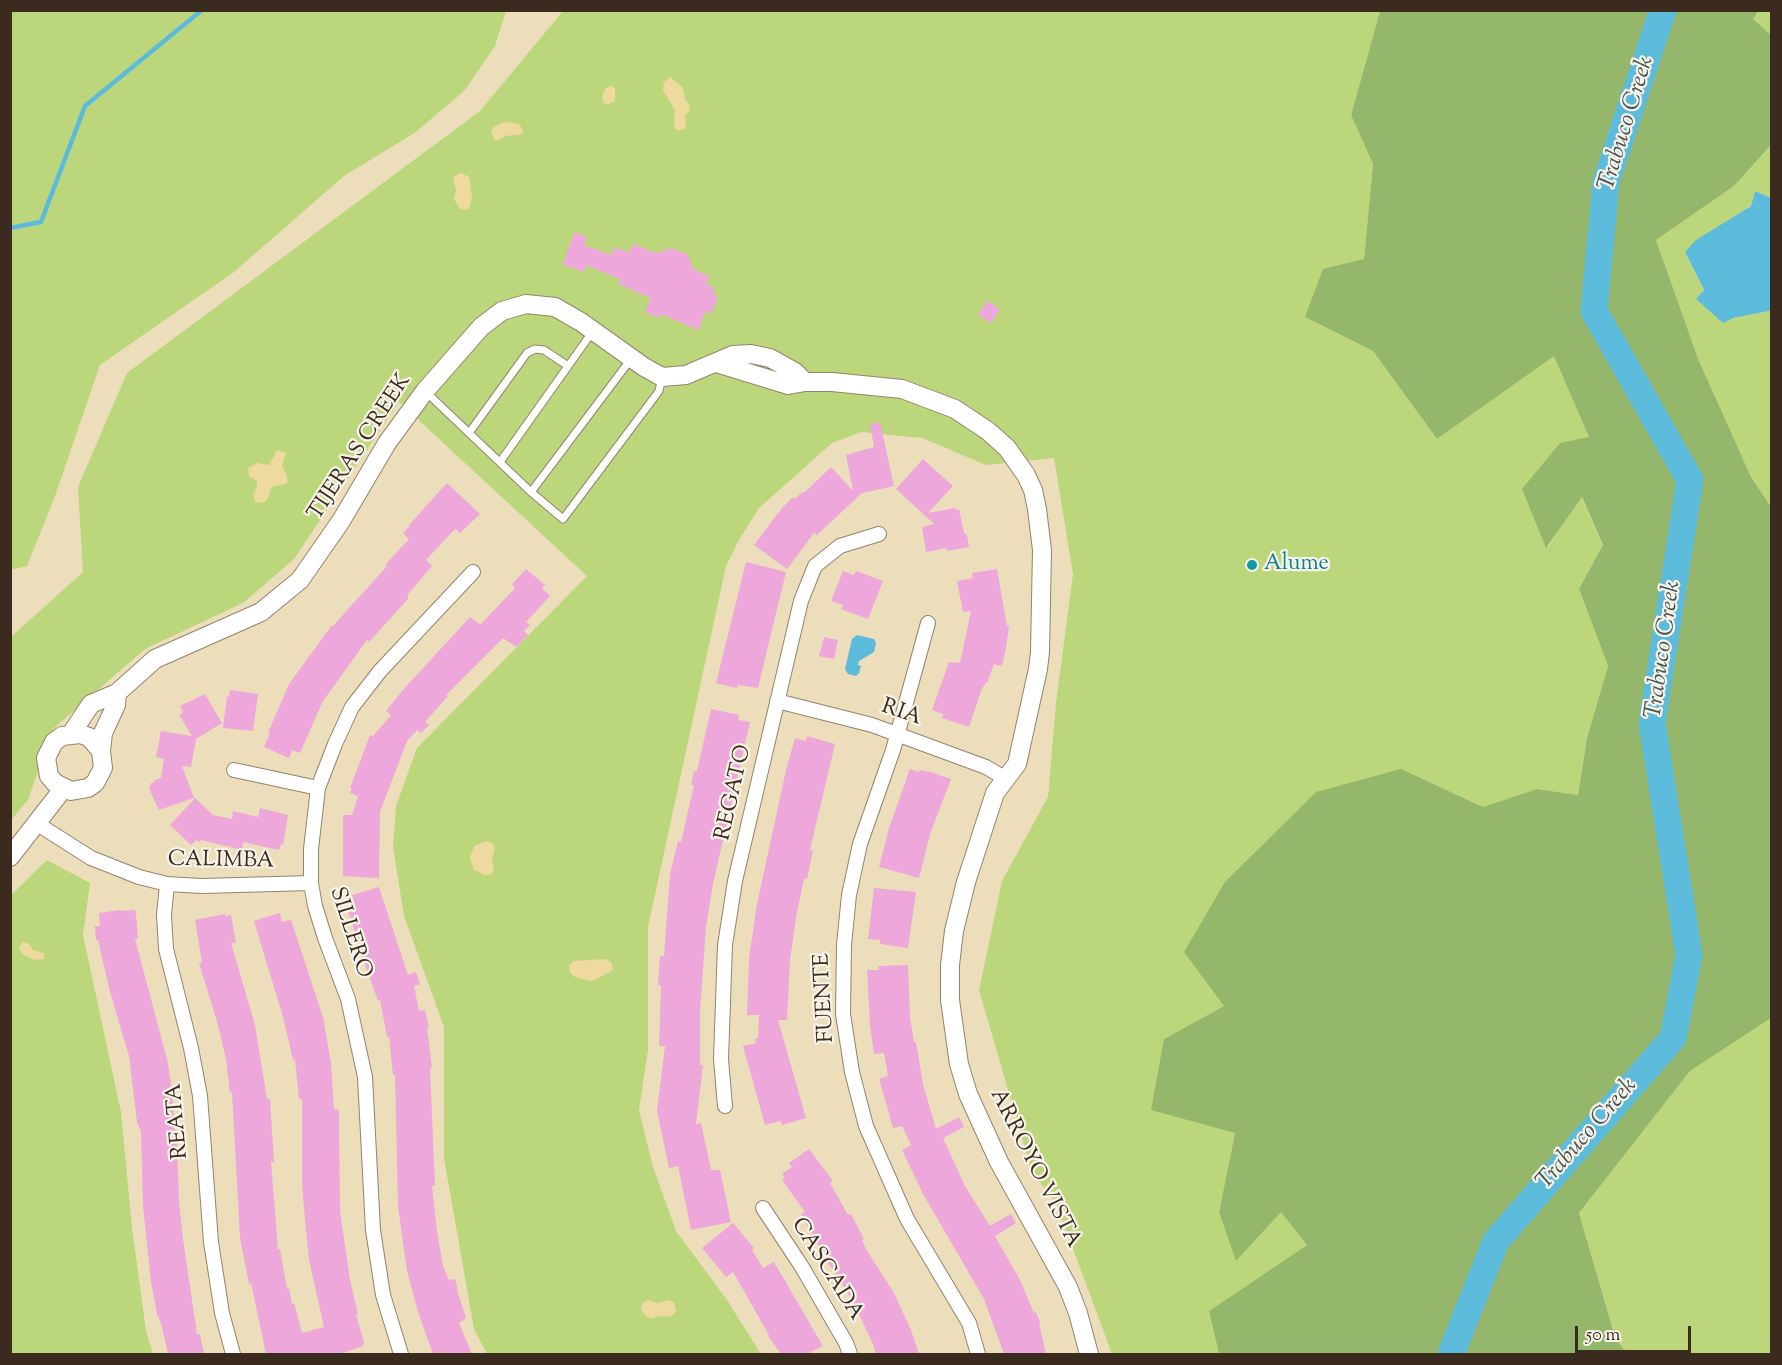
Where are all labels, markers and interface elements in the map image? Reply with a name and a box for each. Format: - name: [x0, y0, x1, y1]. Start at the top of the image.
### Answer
- water label: Trabuco Creek: [1594, 53, 1662, 195]
- street label: TIJERAS CREEK: [304, 370, 418, 526]
- place label: Alume: [1264, 552, 1329, 578]
- marker: Alume: [1245, 558, 1259, 572]
- water label: Trabuco Creek: [1641, 579, 1689, 721]
- street label: RIA: [877, 695, 925, 733]
- street label: REGATO: [711, 743, 759, 843]
- street label: CALIMBA: [168, 848, 274, 876]
- street label: SILLERO: [322, 884, 376, 982]
- street label: FUENTE: [810, 953, 842, 1043]
- water label: Trabuco Creek: [1532, 1073, 1644, 1197]
- street label: REATA: [163, 1082, 195, 1160]
- street label: ARROYO VISTA: [983, 1085, 1085, 1253]
- street label: CASCADA: [784, 1214, 868, 1326]
- scale bar: [1578, 1314, 1694, 1352]
- text: 50 m: [1586, 1323, 1620, 1349]

